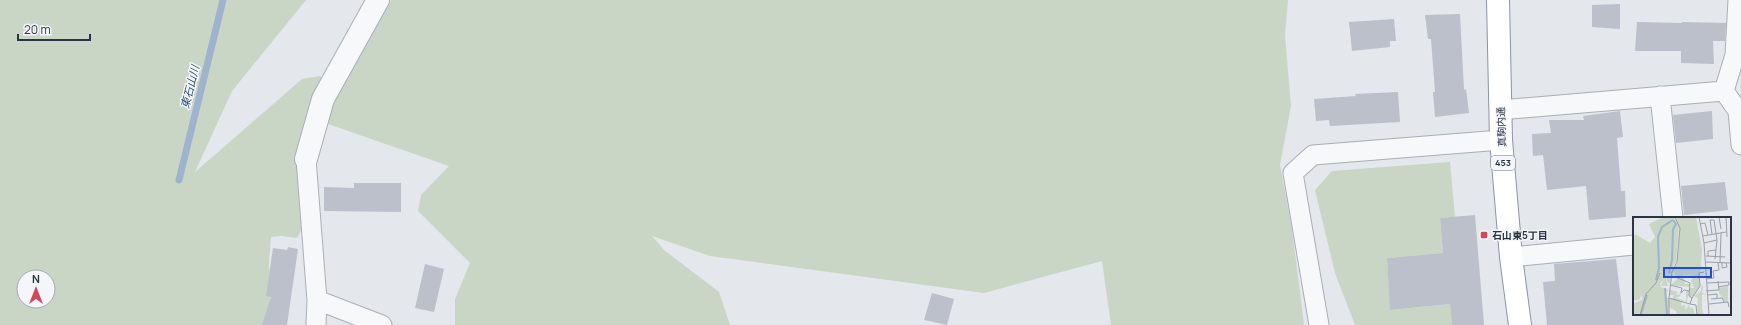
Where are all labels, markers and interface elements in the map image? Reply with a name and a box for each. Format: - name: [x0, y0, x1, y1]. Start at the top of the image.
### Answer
- scale bar: [18, 16, 90, 42]
- text: 20 m: [24, 21, 51, 38]
- water label: 東石山川: [177, 63, 202, 110]
- street label: 真駒内通: [1493, 107, 1509, 147]
- road number: 453: [1491, 156, 1515, 170]
- inset map: [1633, 217, 1731, 315]
- place label: 石山東5丁目: [1492, 228, 1548, 242]
- marker: 石山東5丁目: [1479, 230, 1489, 240]
- north arrow: [16, 269, 56, 309]
- text: N: [32, 271, 40, 286]

